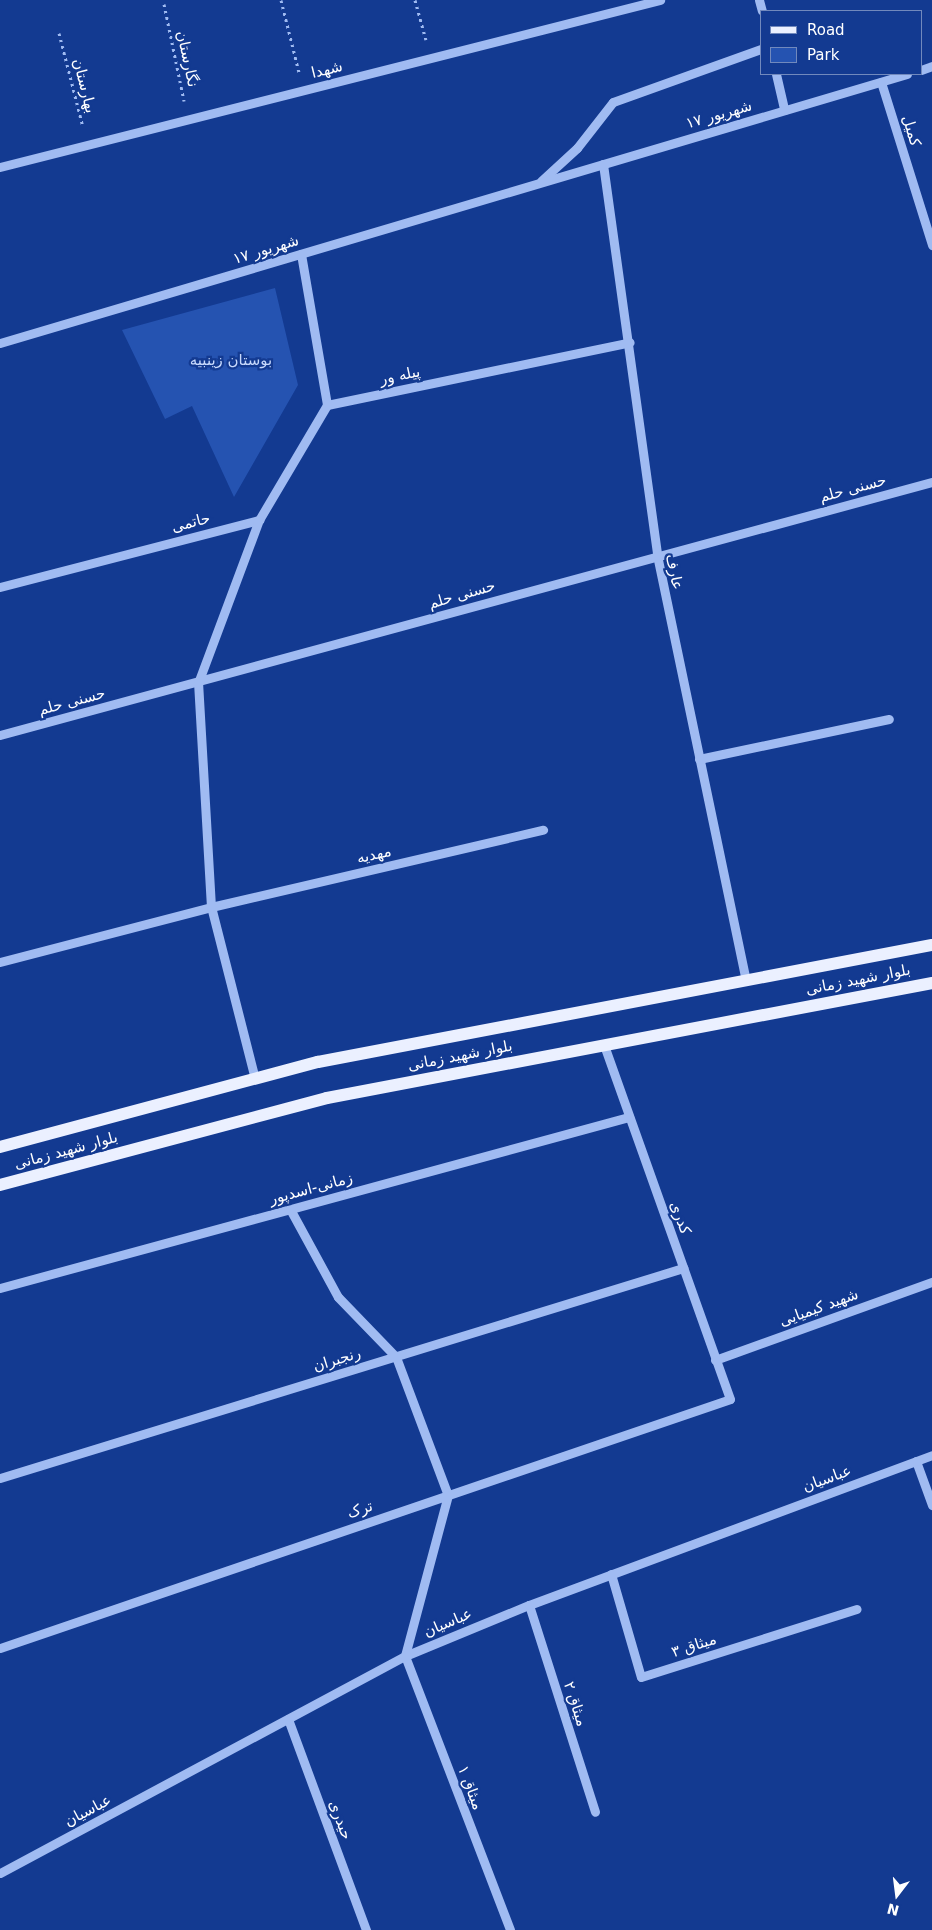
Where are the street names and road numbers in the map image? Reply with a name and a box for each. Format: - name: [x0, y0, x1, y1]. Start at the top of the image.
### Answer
- street label: نگارستان: [172, 29, 202, 89]
- street label: بهارستان: [69, 57, 99, 115]
- street label: شهدا: [310, 57, 344, 83]
- street label: ۱۷ شهریور: [684, 97, 754, 133]
- street label: کمیل: [898, 113, 924, 149]
- street label: ۱۷ شهریور: [231, 231, 301, 269]
- street label: پیله ور: [378, 363, 422, 389]
- street label: حسنی حلم: [818, 471, 888, 507]
- street label: حاتمی: [170, 510, 212, 536]
- street label: عارف: [662, 552, 686, 592]
- street label: حسنی حلم: [427, 577, 497, 613]
- street label: حسنی حلم: [37, 684, 107, 720]
- street label: مهدیه: [355, 842, 393, 868]
- street label: بلوار شهید زمانی: [804, 961, 912, 999]
- street label: بلوار شهید زمانی: [406, 1037, 514, 1075]
- street label: بلوار شهید زمانی: [12, 1129, 120, 1173]
- street label: زمانی-اسدپور: [267, 1169, 355, 1209]
- street label: کدری: [666, 1199, 694, 1237]
- street label: شهید کیمیایی: [777, 1285, 861, 1331]
- street label: رنجبران: [311, 1344, 363, 1376]
- street label: عباسیان: [800, 1462, 854, 1496]
- street label: ترک: [345, 1497, 375, 1523]
- street label: عباسیان: [421, 1605, 475, 1641]
- street label: میثاق ۳: [669, 1630, 719, 1662]
- street label: میثاق ۲: [559, 1679, 591, 1729]
- street label: میثاق ۱: [453, 1763, 487, 1813]
- street label: عباسیان: [61, 1791, 115, 1831]
- street label: حیدری: [325, 1798, 355, 1842]

